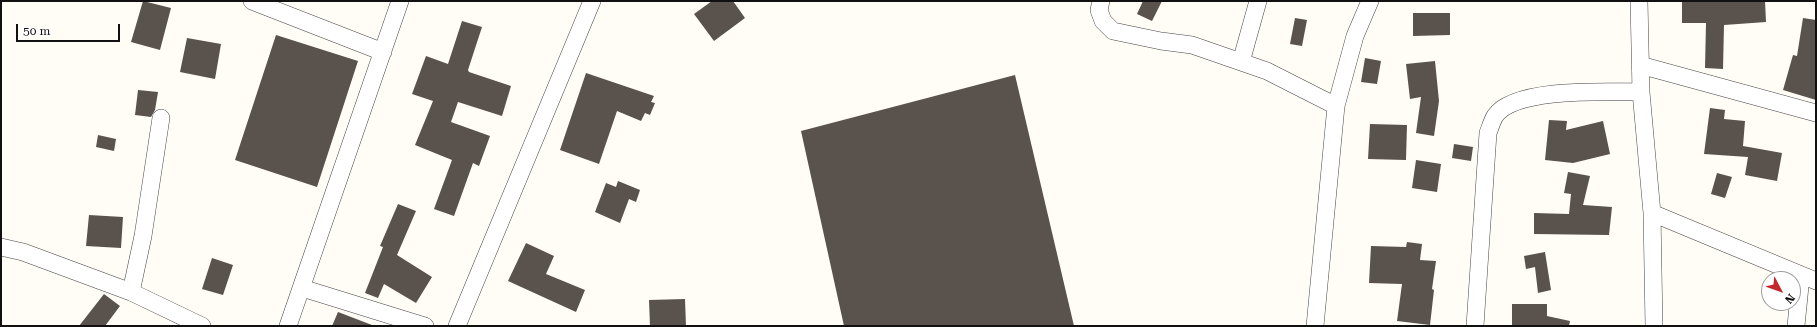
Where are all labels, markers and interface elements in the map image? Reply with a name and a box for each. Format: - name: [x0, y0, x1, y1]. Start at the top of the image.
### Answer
- scale bar: [18, 16, 122, 42]
- text: 50 m: [23, 24, 50, 38]
- north arrow: [1761, 271, 1801, 311]
- text: N: [1782, 291, 1797, 306]

